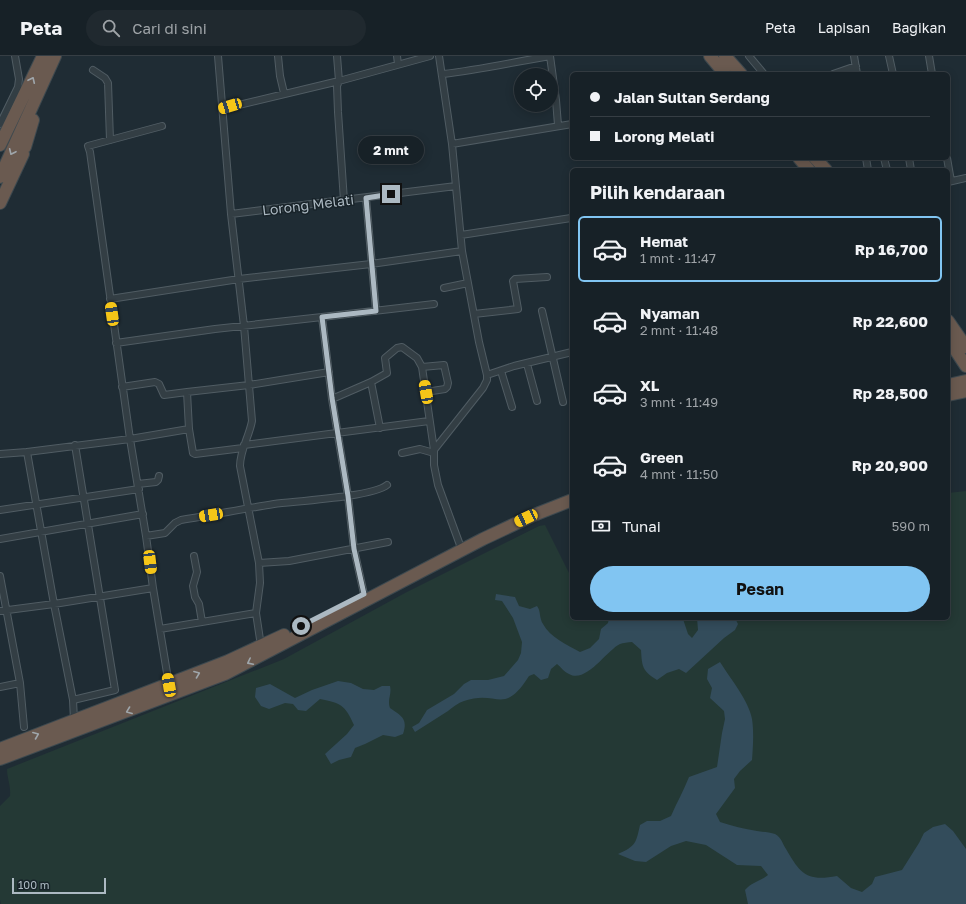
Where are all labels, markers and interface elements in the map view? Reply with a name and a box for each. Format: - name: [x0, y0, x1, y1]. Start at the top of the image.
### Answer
- search box: [86, 10, 366, 46]
- text: Peta: [20, 16, 62, 39]
- icon: search: [100, 17, 122, 39]
- text: Cari di sini: [132, 19, 207, 37]
- text: Peta: [765, 19, 796, 36]
- text: Lapisan: [818, 19, 870, 36]
- text: Bagikan: [892, 19, 946, 36]
- map controls: [514, 68, 558, 112]
- button: locate: [514, 68, 558, 112]
- one-way arrow: [27, 77, 35, 84]
- text: Jalan Sultan Serdang: [614, 88, 770, 106]
- car: [217, 97, 243, 115]
- text: Lorong Melati: [614, 127, 714, 145]
- callout: 2 mnt: [358, 136, 424, 164]
- text: 2 mnt: [373, 142, 409, 158]
- one-way arrow: [9, 147, 17, 155]
- text: Pilih kendaraan: [590, 181, 725, 203]
- route end: [382, 185, 400, 203]
- street label: Lorong Melati: [261, 190, 355, 219]
- icon: car: [592, 231, 628, 267]
- text: Hemat: [640, 232, 688, 250]
- text: Rp 16,700: [855, 240, 928, 258]
- text: 1 mnt · 11:47: [640, 250, 716, 266]
- car: [104, 301, 120, 327]
- icon: car: [592, 303, 628, 339]
- text: Nyaman: [640, 304, 699, 322]
- text: Rp 22,600: [852, 312, 928, 330]
- text: 2 mnt · 11:48: [640, 322, 718, 338]
- icon: car: [592, 375, 628, 411]
- text: XL: [640, 376, 659, 394]
- car: [418, 379, 434, 405]
- text: Rp 28,500: [852, 384, 928, 402]
- text: 3 mnt · 11:49: [640, 394, 718, 410]
- icon: car: [592, 447, 628, 483]
- text: Green: [640, 448, 683, 466]
- text: Rp 20,900: [852, 456, 928, 474]
- text: 4 mnt · 11:50: [640, 466, 718, 482]
- car: [198, 507, 224, 523]
- car: [513, 507, 539, 529]
- icon: cash: [590, 515, 612, 537]
- text: Tunai: [622, 517, 661, 535]
- text: 590 m: [892, 518, 930, 534]
- car: [143, 549, 157, 575]
- button: Pesan: [590, 566, 930, 612]
- route start: [292, 617, 310, 635]
- one-way arrow: [247, 657, 254, 665]
- one-way arrow: [193, 670, 200, 678]
- car: [161, 672, 177, 698]
- one-way arrow: [126, 706, 133, 714]
- one-way arrow: [33, 732, 40, 740]
- scale bar: [12, 876, 106, 895]
- text: 100 m: [18, 878, 49, 891]

